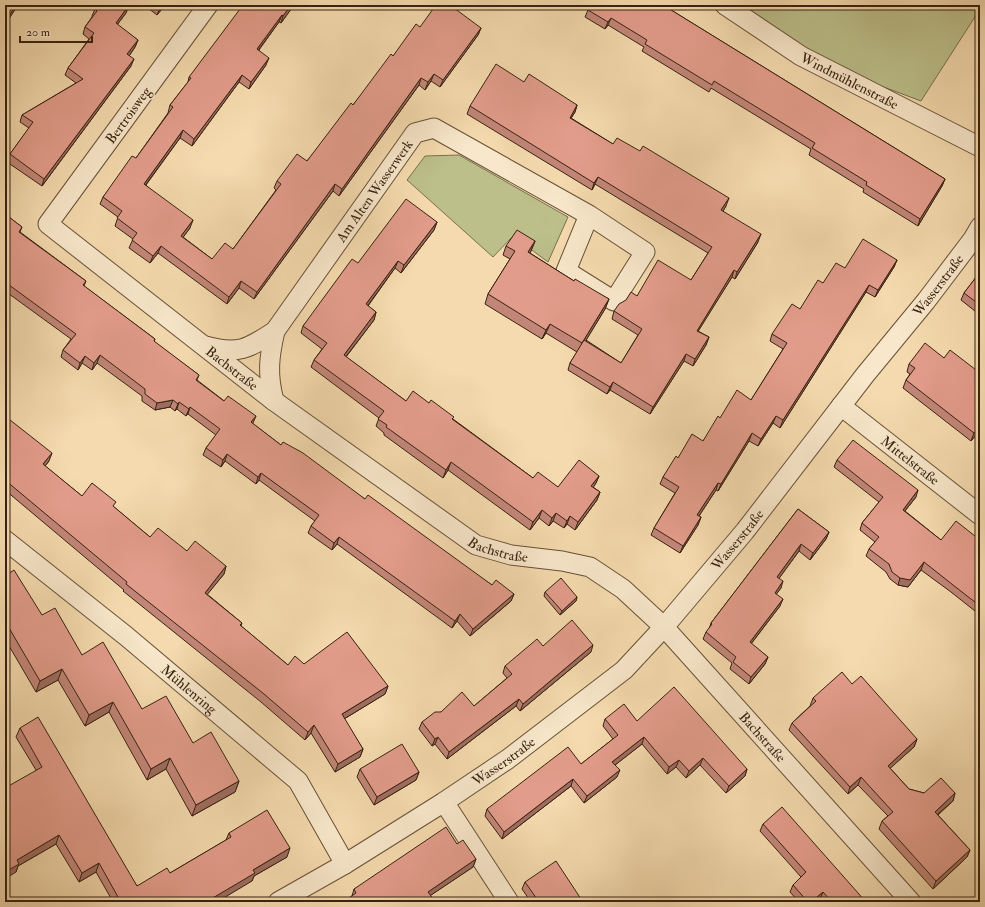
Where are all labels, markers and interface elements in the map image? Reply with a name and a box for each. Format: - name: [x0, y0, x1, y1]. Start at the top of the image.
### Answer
- scale bar: [20, 18, 92, 44]
- text: 20 m: [26, 25, 51, 40]
- street label: Windmühlenstraße: [797, 49, 901, 113]
- street label: Bertroisweg: [102, 83, 155, 147]
- street label: Am Alten Wasserwerk: [332, 136, 417, 246]
- street label: Wasserstraße: [908, 251, 967, 320]
- street label: Bachstraße: [202, 343, 261, 394]
- street label: Mittelstraße: [877, 433, 943, 489]
- street label: Wasserstraße: [707, 506, 768, 574]
- street label: Bachstraße: [464, 534, 529, 566]
- street label: Mühlenring: [157, 661, 221, 719]
- street label: Bachstraße: [735, 709, 789, 766]
- street label: Wasserstraße: [468, 733, 539, 790]

